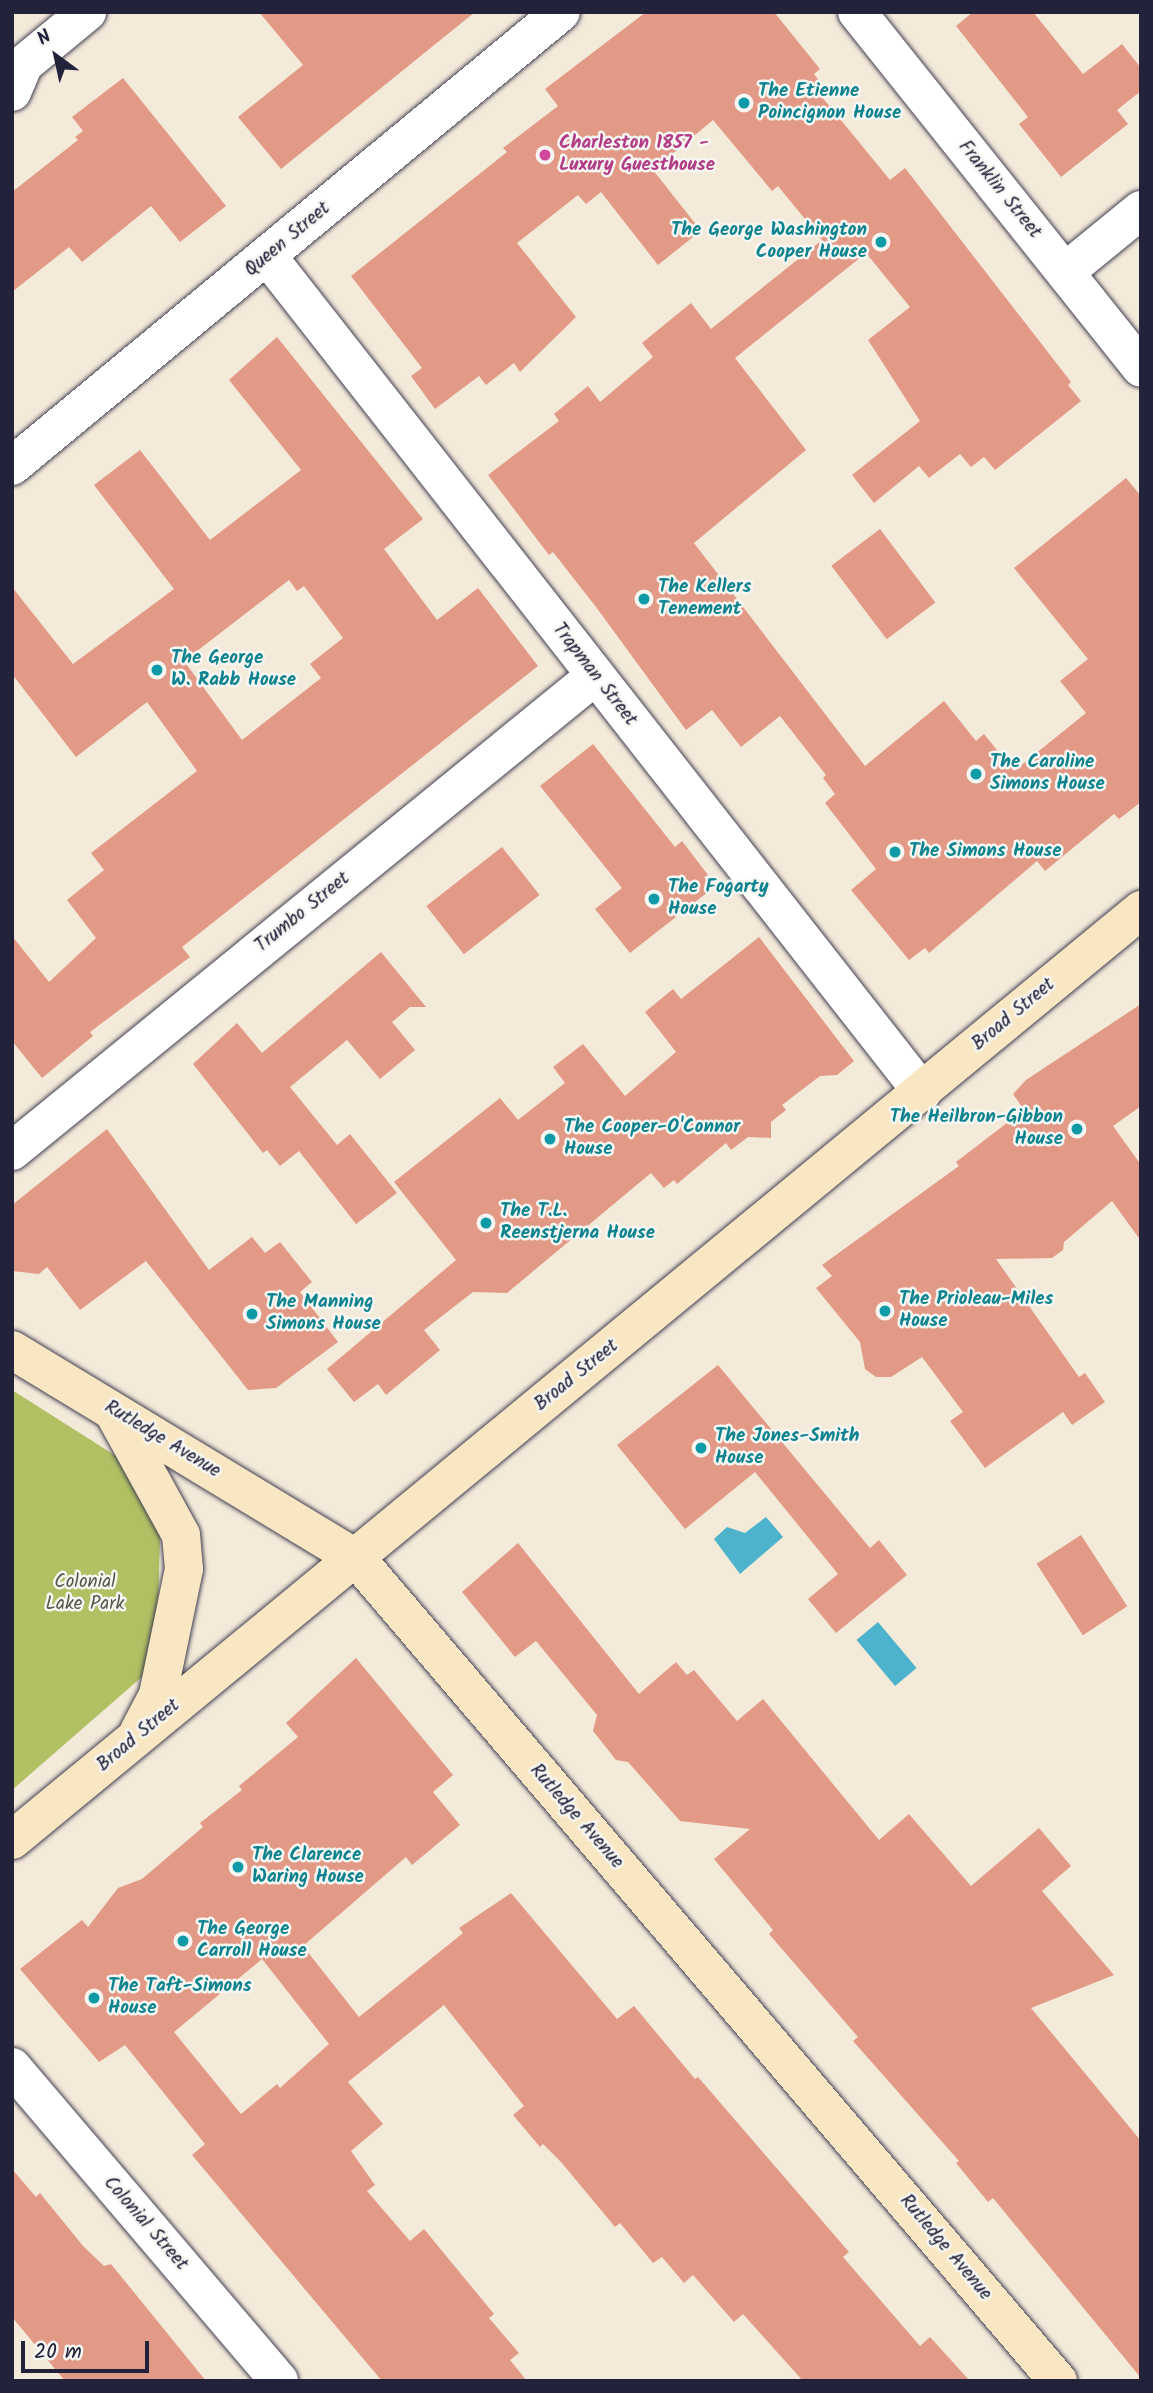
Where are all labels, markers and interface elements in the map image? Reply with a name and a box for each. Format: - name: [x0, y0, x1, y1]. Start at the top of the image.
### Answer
- north arrow: [21, 21, 91, 91]
- text: N: [31, 23, 58, 54]
- place label: The Etienne Poincignon House: [758, 81, 901, 125]
- marker: The Etienne Poincignon House: [736, 95, 752, 111]
- place label: Charleston 1857 - Luxury Guesthouse: [559, 133, 715, 177]
- street label: Franklin Street: [953, 136, 1045, 244]
- marker: Charleston 1857 - Luxury Guesthouse: [537, 147, 553, 163]
- street label: Queen Street: [241, 198, 335, 282]
- place label: The George Washington Cooper House: [671, 220, 867, 264]
- marker: The George Washington Cooper House: [873, 234, 889, 250]
- place label: The Kellers Tenement: [658, 577, 751, 621]
- marker: The Kellers Tenement: [636, 591, 652, 607]
- street label: Trapman Street: [547, 619, 641, 731]
- place label: The George W. Rabb House: [171, 648, 296, 692]
- marker: The George W. Rabb House: [149, 662, 165, 678]
- place label: The Caroline Simons House: [990, 752, 1105, 796]
- marker: The Caroline Simons House: [968, 766, 984, 782]
- place label: The Simons House: [909, 841, 1061, 863]
- marker: The Simons House: [887, 844, 903, 860]
- street label: Trumbo Street: [251, 868, 355, 958]
- place label: The Fogarty House: [668, 877, 769, 921]
- marker: The Fogarty House: [646, 891, 662, 907]
- street label: Broad Street: [968, 974, 1060, 1056]
- place label: The Heilbron-Gibbon House: [890, 1107, 1063, 1151]
- place label: The Cooper-O'Connor House: [564, 1117, 740, 1161]
- marker: The Heilbron-Gibbon House: [1069, 1121, 1085, 1137]
- marker: The Cooper-O'Connor House: [542, 1131, 558, 1147]
- place label: The T.L. Reenstjerna House: [500, 1201, 655, 1245]
- marker: The T.L. Reenstjerna House: [478, 1215, 494, 1231]
- place label: The Prioleau-Miles House: [899, 1289, 1053, 1333]
- place label: The Manning Simons House: [266, 1292, 381, 1336]
- marker: The Prioleau-Miles House: [877, 1303, 893, 1319]
- marker: The Manning Simons House: [244, 1306, 260, 1322]
- street label: Broad Street: [531, 1335, 623, 1417]
- street label: Rutledge Avenue: [100, 1396, 224, 1484]
- place label: The Jones-Smith House: [715, 1426, 860, 1470]
- marker: The Jones-Smith House: [693, 1440, 709, 1456]
- park label: Colonial Lake Park: [46, 1572, 124, 1616]
- street label: Broad Street: [93, 1695, 185, 1777]
- street label: Rutledge Avenue: [524, 1760, 628, 1874]
- place label: The Clarence Waring House: [252, 1845, 364, 1889]
- marker: The Clarence Waring House: [230, 1859, 246, 1875]
- place label: The George Carroll House: [197, 1919, 307, 1963]
- marker: The George Carroll House: [175, 1933, 191, 1949]
- place label: The Taft-Simons House: [108, 1976, 252, 2020]
- marker: The Taft-Simons House: [86, 1990, 102, 2006]
- street label: Colonial Street: [98, 2172, 192, 2276]
- street label: Rutledge Avenue: [894, 2190, 996, 2306]
- scale bar: [24, 2326, 152, 2370]
- text: 20 m: [34, 2336, 82, 2369]

